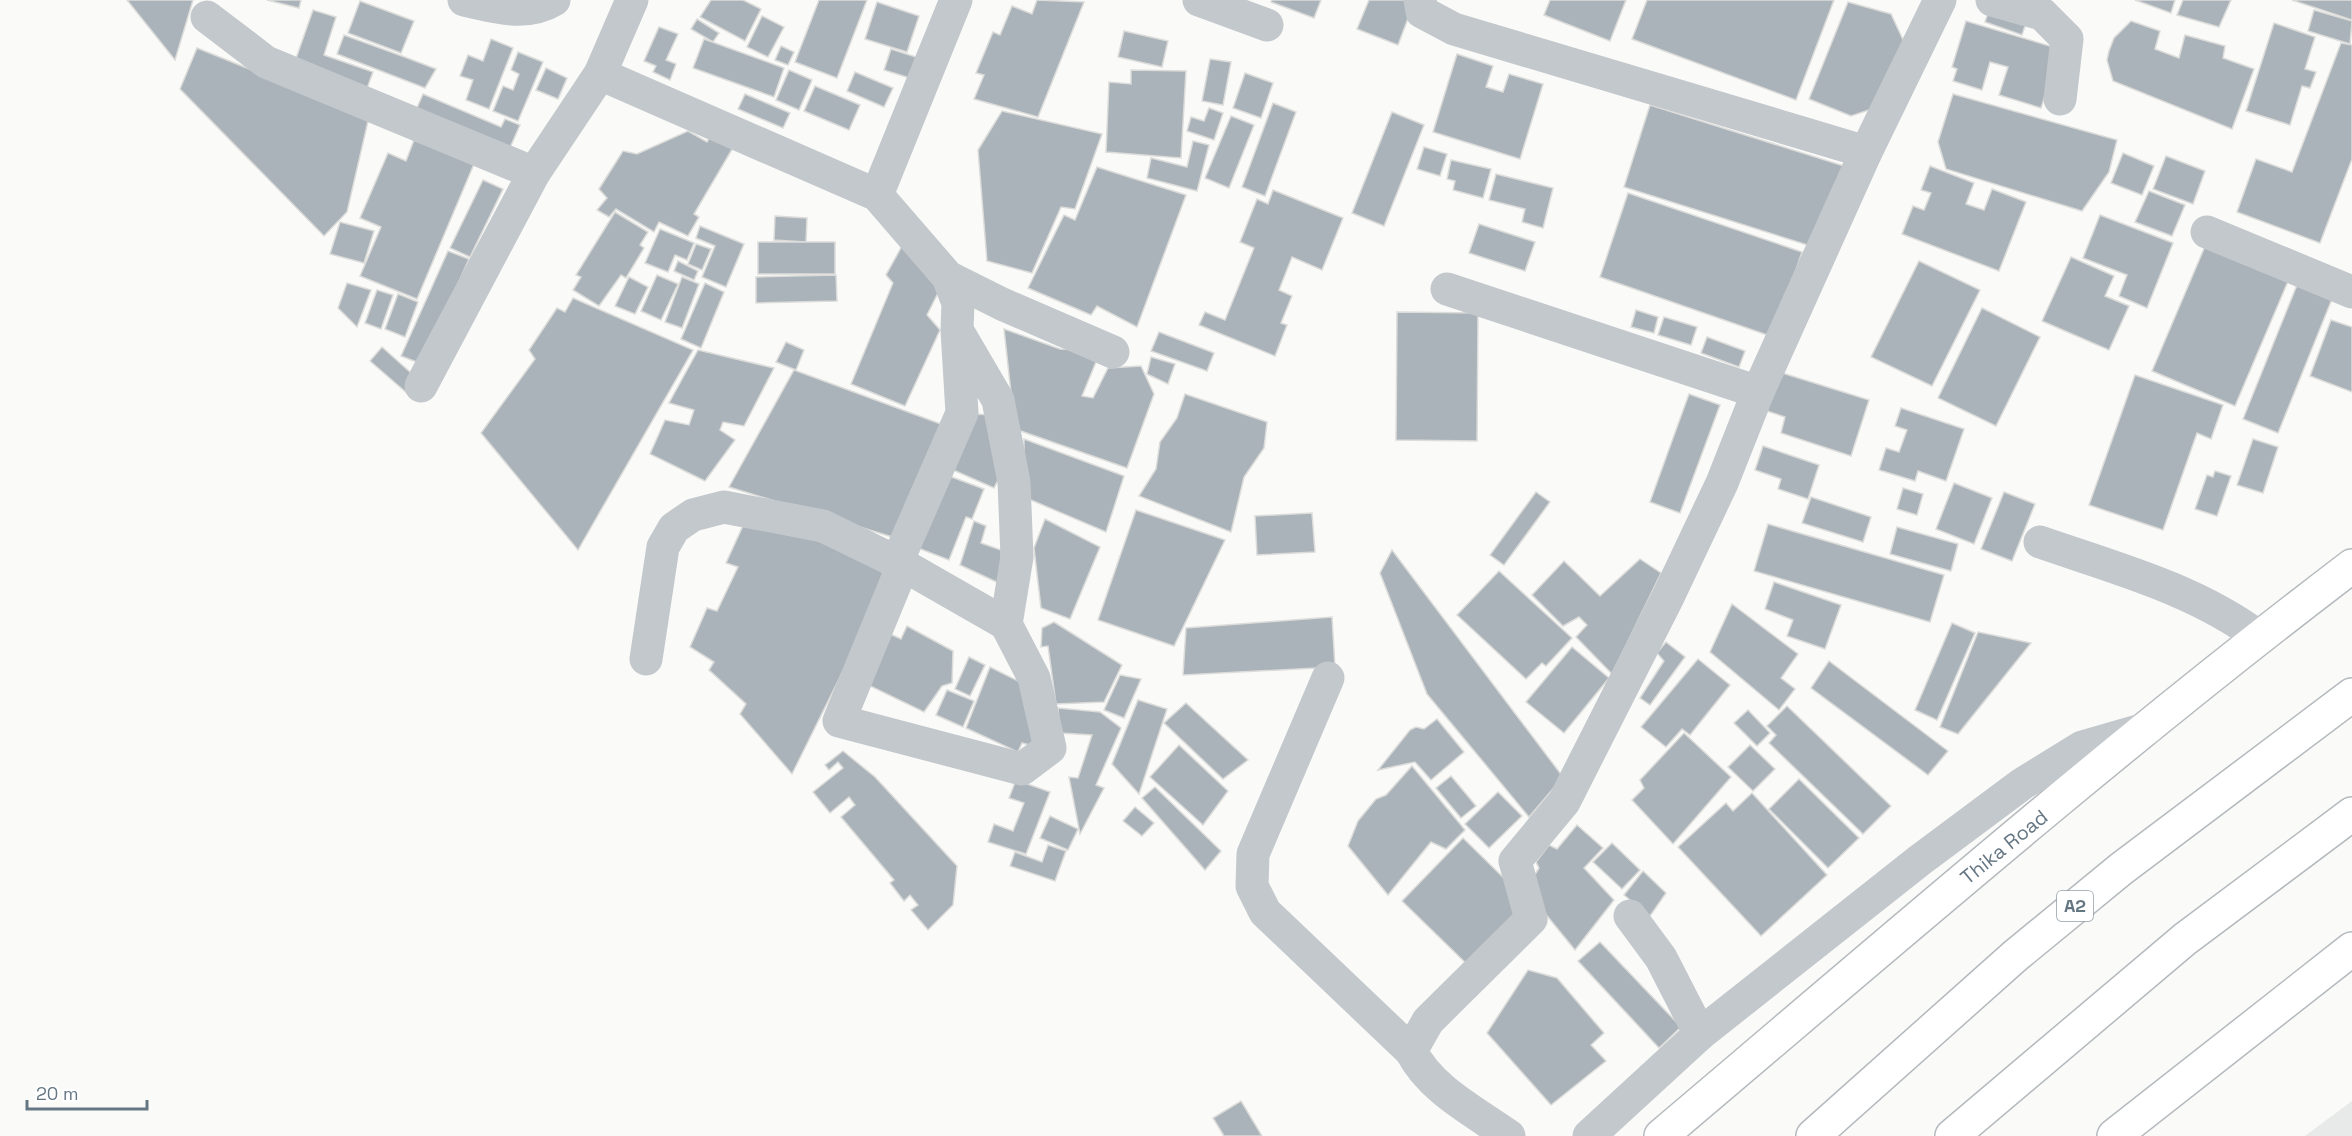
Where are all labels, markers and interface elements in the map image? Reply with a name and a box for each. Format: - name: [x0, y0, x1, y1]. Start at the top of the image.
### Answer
- street label: Thika Road: [1955, 804, 2053, 890]
- road number: A2: [2057, 891, 2093, 921]
- scale bar: [27, 1073, 147, 1111]
- text: 20 m: [36, 1082, 79, 1105]

